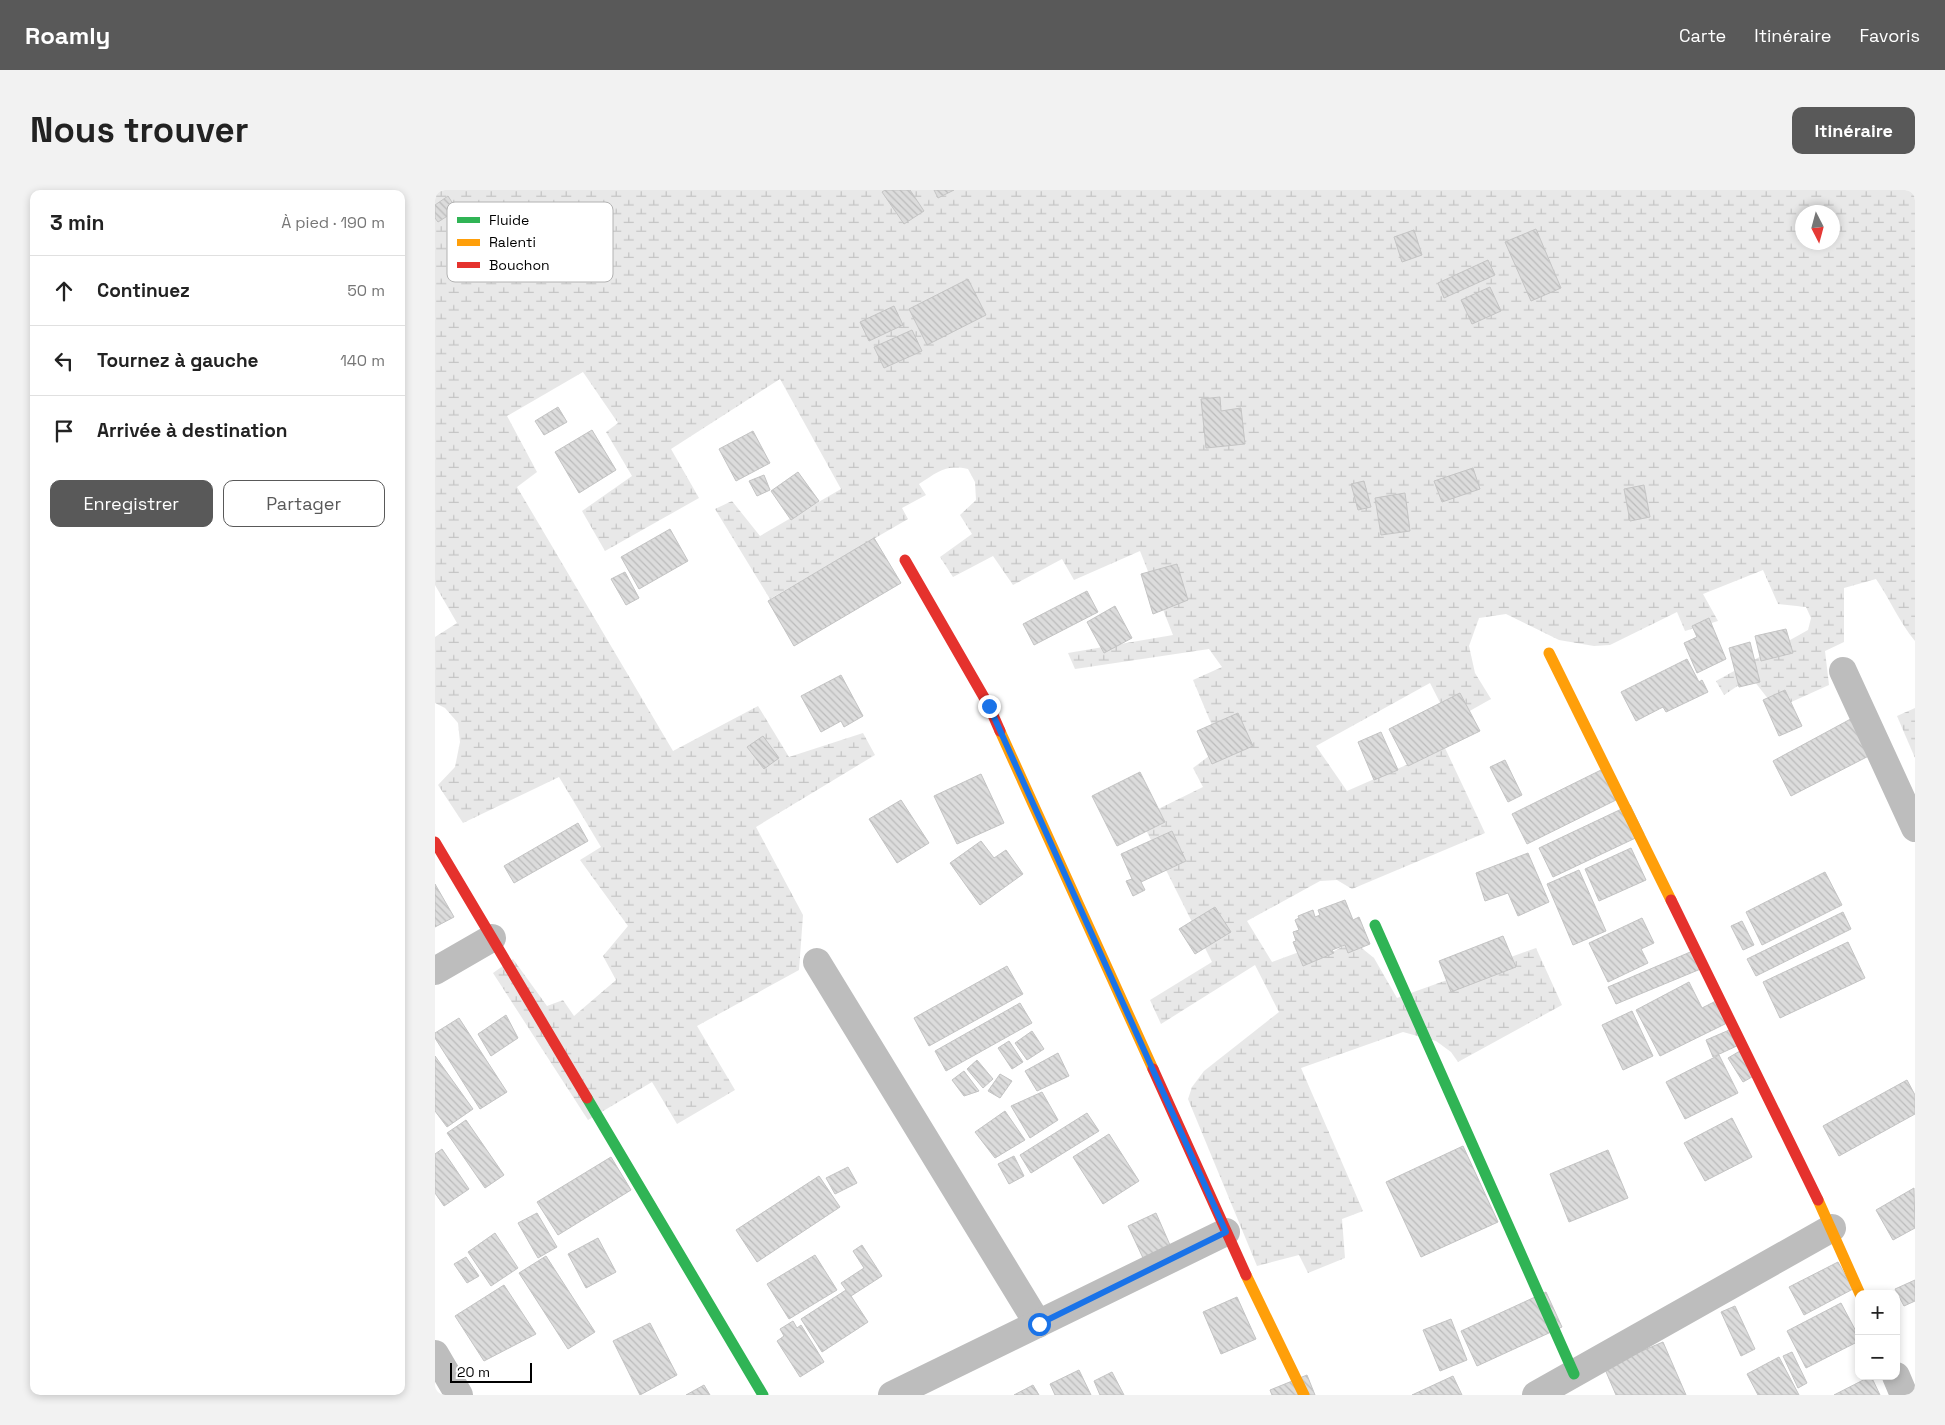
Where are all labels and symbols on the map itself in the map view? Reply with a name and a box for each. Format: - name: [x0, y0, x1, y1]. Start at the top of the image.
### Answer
- legend: [447, 202, 613, 282]
- north arrow: [1795, 205, 1840, 250]
- text: Fluide: [489, 211, 529, 229]
- text: Ralenti: [489, 233, 536, 251]
- text: Bouchon: [489, 256, 550, 274]
- route end: [978, 695, 1001, 718]
- route start: [1028, 1313, 1051, 1336]
- scale bar: [450, 1360, 533, 1383]

